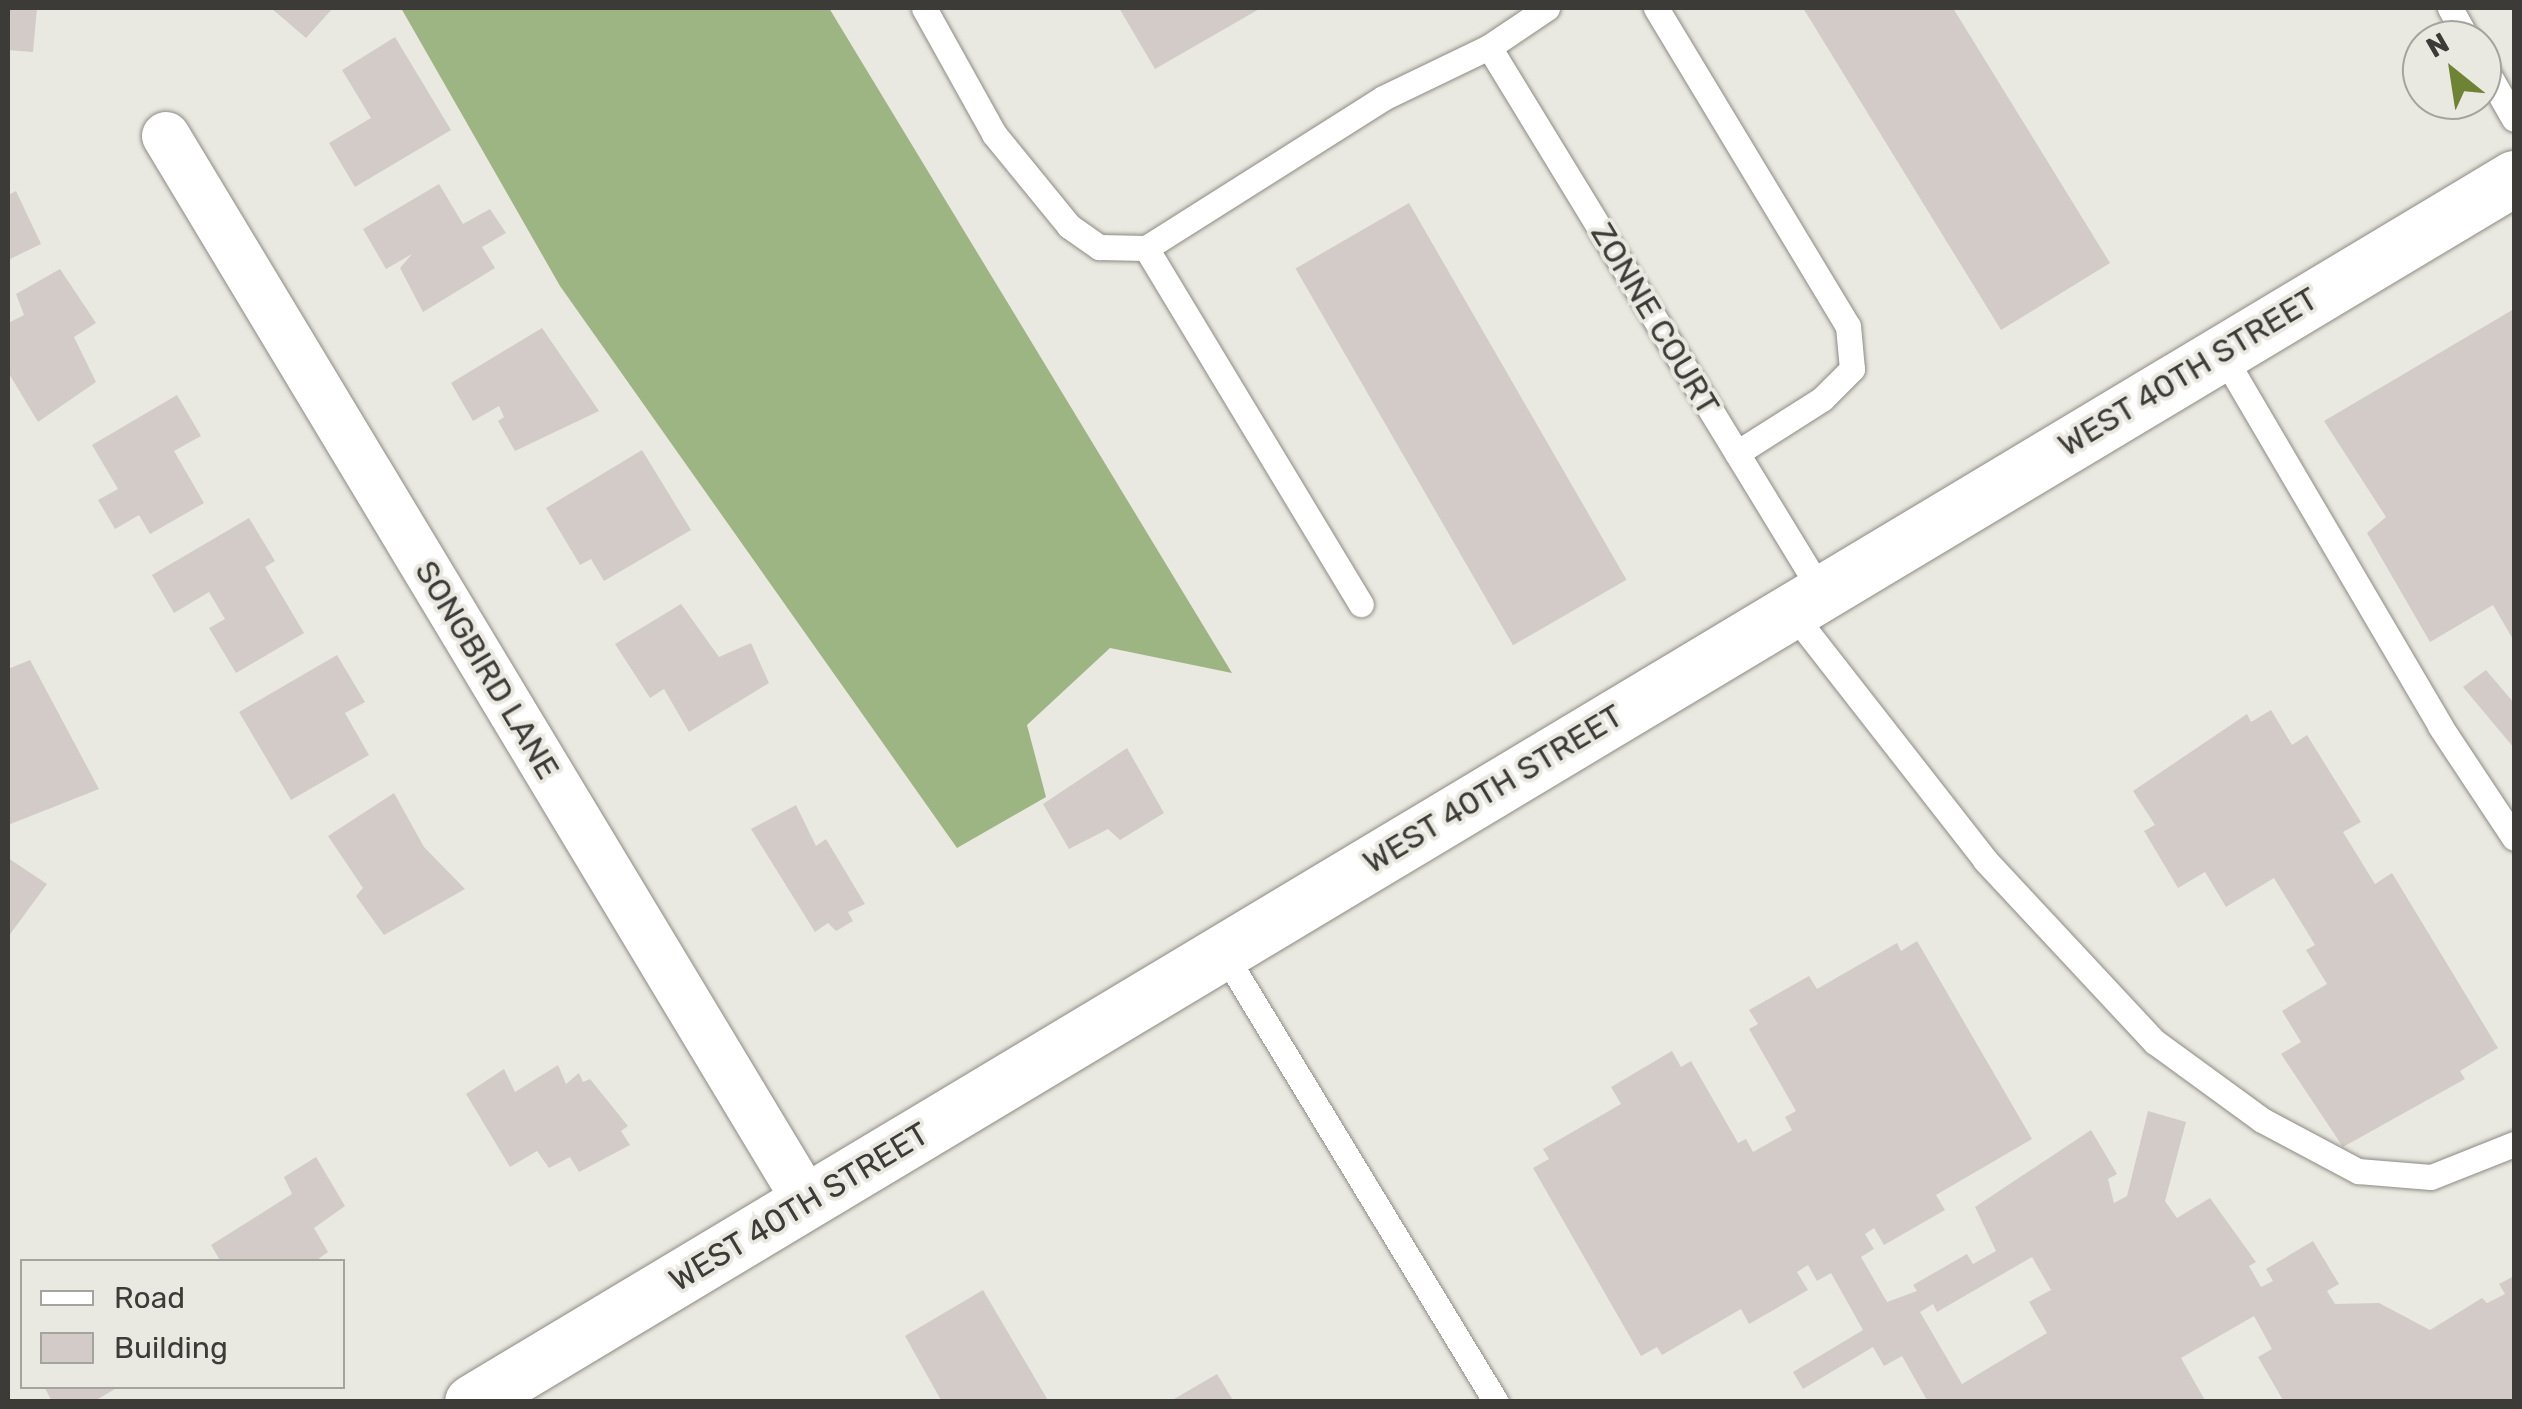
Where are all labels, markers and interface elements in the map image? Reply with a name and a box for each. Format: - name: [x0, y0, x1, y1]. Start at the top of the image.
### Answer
- north arrow: [2402, 20, 2502, 120]
- text: N: [2421, 26, 2455, 65]
- street label: ZONNE COURT: [1583, 216, 1727, 422]
- street label: WEST 40TH STREET: [2051, 279, 2325, 465]
- street label: SONGBIRD LANE: [407, 554, 567, 786]
- street label: WEST 40TH STREET: [1356, 696, 1630, 882]
- street label: WEST 40TH STREET: [662, 1114, 936, 1300]
- legend: [20, 1259, 345, 1389]
- text: Road: [114, 1280, 185, 1316]
- text: Building: [114, 1330, 228, 1366]

